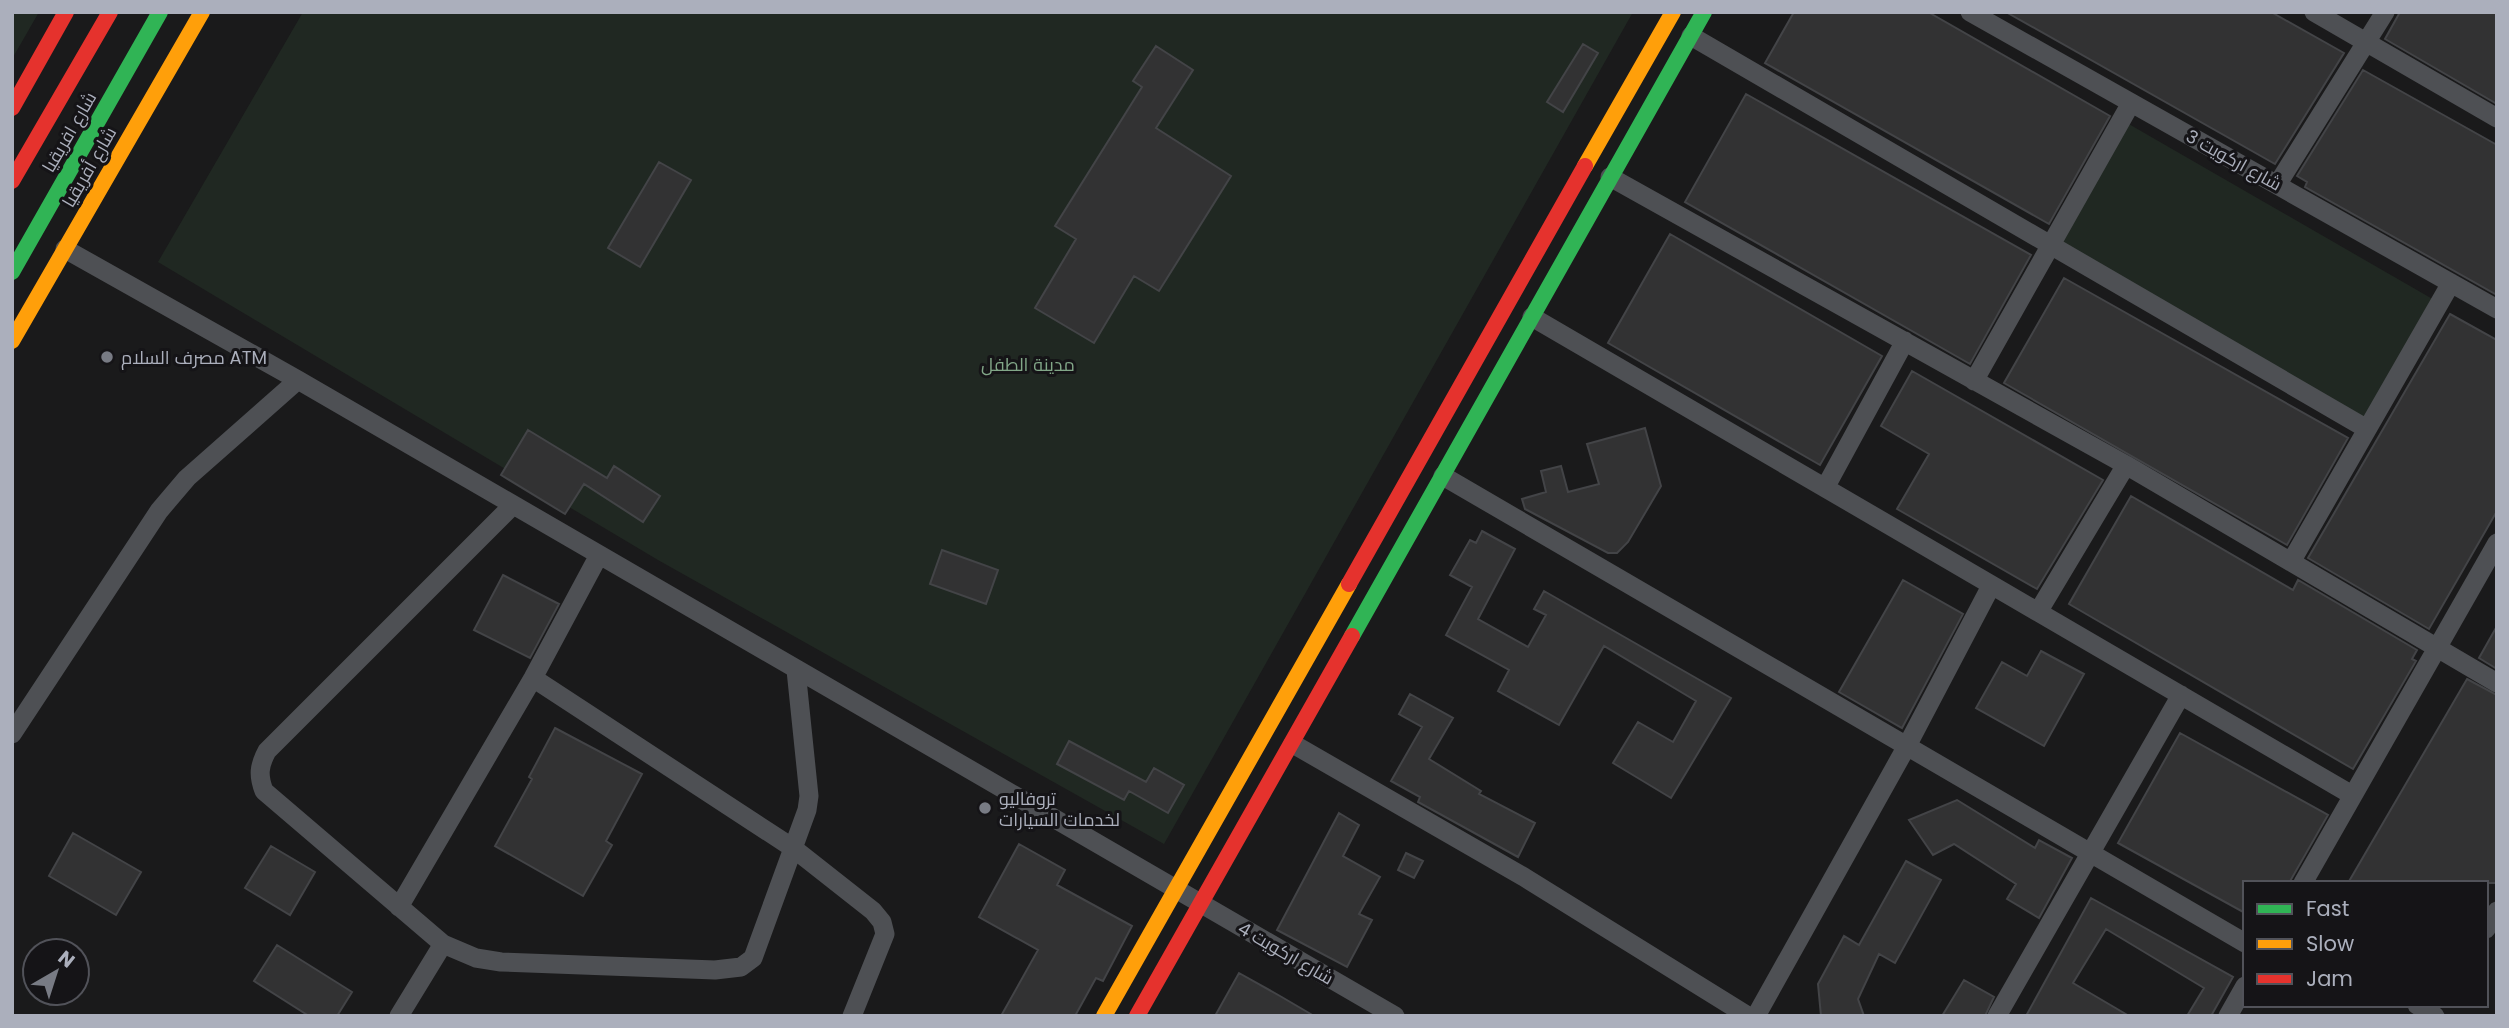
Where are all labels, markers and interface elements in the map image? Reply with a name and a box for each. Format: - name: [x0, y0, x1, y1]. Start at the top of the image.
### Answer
- street label: شارع افريقيا: [36, 87, 102, 177]
- street label: شارع أفريقيا: [56, 122, 122, 212]
- street label: شارع اركويت 3: [2182, 123, 2286, 197]
- place label: مصرف السلام ATM: [121, 345, 267, 370]
- marker: مصرف السلام ATM: [99, 349, 115, 365]
- park label: مدينة الطفل: [981, 352, 1075, 377]
- place label: تروفاليو لخدمات السيارات: [999, 786, 1120, 832]
- marker: تروفاليو لخدمات السيارات: [977, 800, 993, 816]
- legend: [2243, 881, 2488, 1007]
- text: Fast: [2306, 894, 2349, 923]
- street label: شارع اركويت 4: [1234, 916, 1338, 990]
- text: Slow: [2306, 929, 2354, 958]
- north arrow: [21, 937, 91, 1007]
- text: N: [52, 944, 80, 974]
- text: Jam: [2306, 964, 2353, 993]

